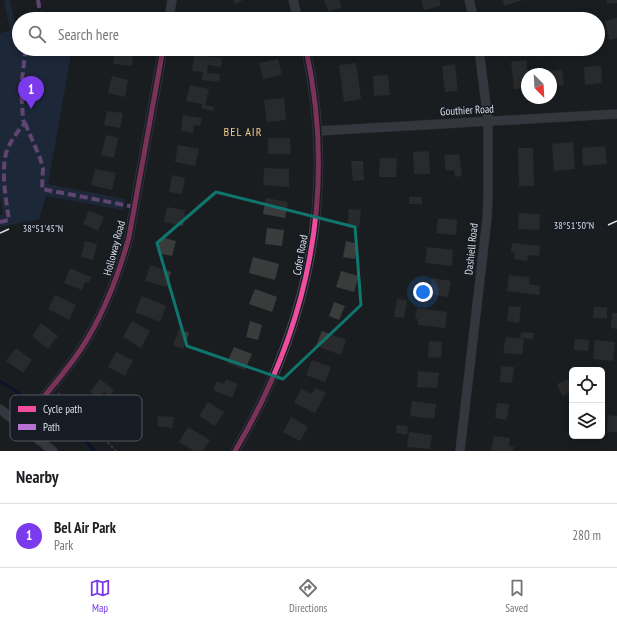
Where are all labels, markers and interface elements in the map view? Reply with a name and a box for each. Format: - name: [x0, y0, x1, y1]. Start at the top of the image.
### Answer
- search box: [12, 12, 605, 56]
- icon: search: [26, 23, 48, 45]
- text: Search here: [58, 25, 119, 44]
- north arrow: [521, 68, 557, 104]
- pin: 1: [18, 76, 44, 109]
- street label: Gouthier Road: [440, 102, 494, 118]
- district label: BEL AIR: [224, 124, 262, 139]
- street label: Holloway Road: [100, 219, 128, 277]
- text: 38°51'50"N: [554, 219, 594, 232]
- text: 38°51'45"N: [23, 222, 63, 235]
- street label: Dashiell Road: [461, 222, 481, 276]
- street label: Cofer Road: [290, 233, 310, 276]
- your location: [413, 282, 433, 302]
- map controls: [569, 367, 605, 439]
- button: locate: [569, 367, 605, 403]
- legend: [10, 395, 142, 441]
- text: Cycle path: [43, 402, 82, 416]
- button: layers: [569, 403, 605, 439]
- text: Path: [43, 420, 60, 434]
- text: Nearby: [16, 466, 59, 488]
- text: Bel Air Park: [54, 518, 116, 537]
- text: 1: [26, 527, 32, 544]
- text: 280 m: [572, 527, 601, 544]
- text: Park: [54, 537, 73, 554]
- tab: Map: [89, 577, 111, 615]
- tab: Directions: [289, 577, 327, 615]
- tab: Saved: [505, 577, 528, 615]

